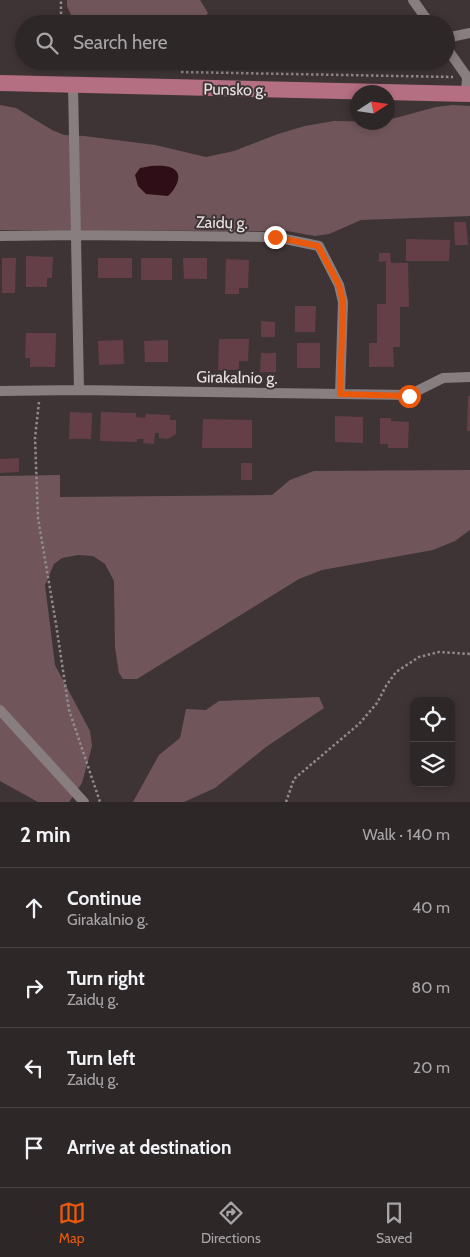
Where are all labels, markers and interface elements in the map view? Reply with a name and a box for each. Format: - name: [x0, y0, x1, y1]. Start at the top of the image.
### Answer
- search box: [15, 15, 455, 70]
- icon: search: [33, 29, 61, 57]
- text: Search here: [73, 31, 167, 54]
- street label: Punsko g.: [203, 79, 267, 100]
- north arrow: [350, 85, 395, 130]
- street label: Zaidų g.: [196, 213, 248, 232]
- route end: [264, 226, 287, 249]
- street label: Girakalnio g.: [196, 367, 278, 388]
- route start: [398, 385, 421, 408]
- map controls: [410, 697, 455, 787]
- button: locate: [410, 697, 455, 742]
- button: layers: [410, 742, 455, 787]
- text: 2 min: [20, 822, 71, 847]
- text: Walk · 140 m: [363, 825, 450, 844]
- text: Continue: [67, 887, 141, 910]
- icon: ahead: [20, 894, 48, 922]
- text: 40 m: [412, 898, 450, 917]
- text: Girakalnio g.: [67, 910, 148, 929]
- text: Turn right: [67, 967, 145, 990]
- icon: right: [20, 974, 48, 1002]
- text: 80 m: [412, 978, 450, 997]
- text: Zaidų g.: [67, 990, 119, 1009]
- text: Turn left: [67, 1047, 135, 1070]
- icon: left: [20, 1054, 48, 1082]
- text: 20 m: [413, 1058, 450, 1077]
- text: Zaidų g.: [67, 1070, 119, 1089]
- icon: arrive: [20, 1134, 48, 1162]
- text: Arrive at destination: [67, 1136, 231, 1159]
- tab: Map: [58, 1199, 86, 1247]
- tab: Directions: [201, 1199, 261, 1247]
- tab: Saved: [376, 1199, 412, 1247]

